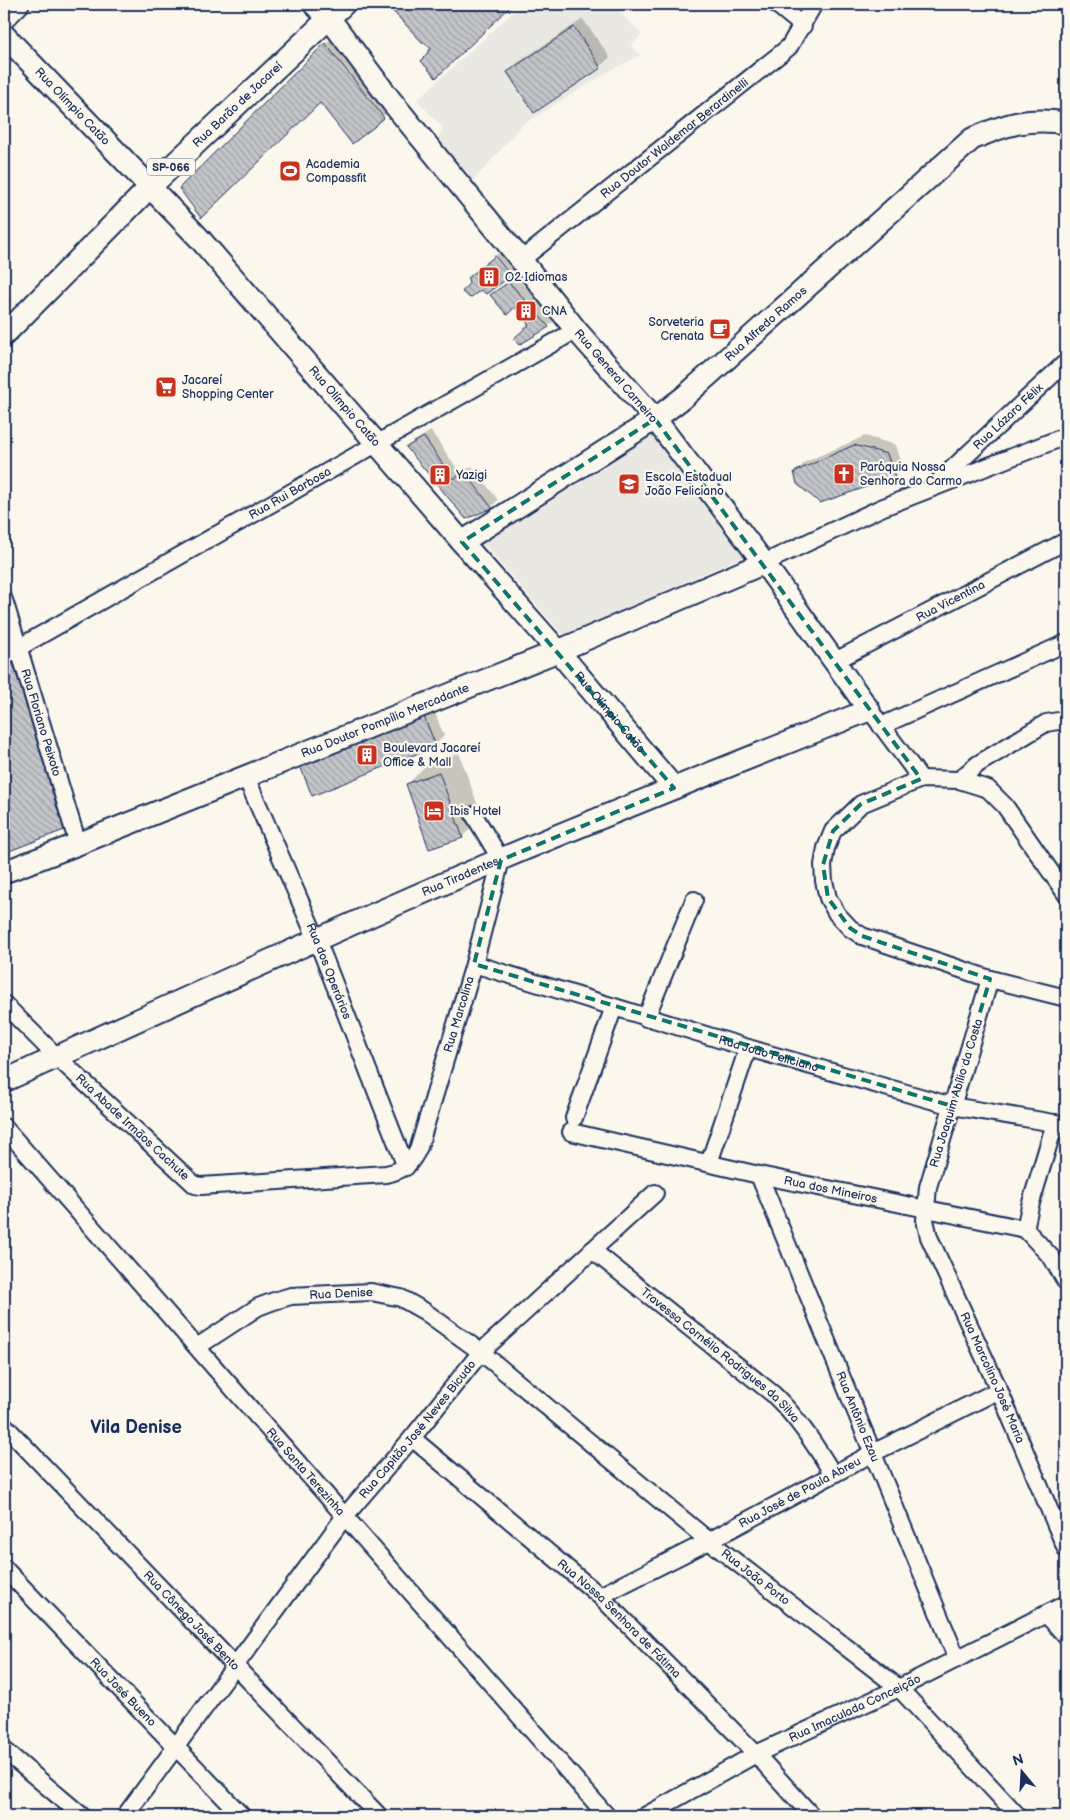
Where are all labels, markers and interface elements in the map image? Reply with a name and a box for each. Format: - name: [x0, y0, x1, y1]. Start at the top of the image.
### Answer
- street label: Rua Barão de Jacareí: [190, 59, 286, 151]
- street label: Rua Olímpio Catão: [31, 65, 113, 149]
- street label: Rua Doutor Waldemar Berardinelli: [598, 75, 752, 202]
- place label: Academia Compassfit: [306, 157, 367, 186]
- road number: SP-066: [147, 158, 195, 176]
- sports icon: Academia Compassfit: [278, 159, 302, 183]
- building icon: O2 Idiomas: [477, 265, 501, 289]
- place label: O2 Idiomas: [505, 270, 567, 285]
- street label: Rua Alfredo Ramos: [722, 283, 810, 365]
- building icon: CNA: [514, 299, 538, 323]
- place label: CNA: [542, 304, 568, 319]
- place label: Sorveteria Crenata: [648, 315, 704, 344]
- cafe icon: Sorveteria Crenata: [708, 317, 732, 341]
- street label: Rua General Carneiro: [571, 326, 661, 426]
- street label: Rua Olímpio Catão: [305, 363, 383, 450]
- place label: Jacareí Shopping Center: [182, 373, 274, 402]
- supermarket icon: Jacareí Shopping Center: [154, 375, 178, 399]
- street label: Rua Lázaro Félix: [970, 380, 1047, 453]
- place label: Paróquia Nossa Senhora do Carmo: [860, 460, 962, 489]
- church icon: Paróquia Nossa Senhora do Carmo: [832, 462, 856, 486]
- building icon: Yazigi: [428, 463, 452, 487]
- street label: Rua Rui Barbosa: [246, 464, 334, 523]
- place label: Yazigi: [455, 468, 487, 483]
- place label: Escola Estadual João Feliciano: [645, 470, 732, 499]
- school or university icon: Escola Estadual João Feliciano: [617, 472, 641, 496]
- street label: Rua Vicentina: [914, 577, 988, 626]
- street label: Rua Floriano Peixoto: [17, 667, 64, 778]
- street label: Rua Olímpio Catão: [571, 669, 648, 757]
- street label: Rua Doutor Pompílio Mercadante: [299, 681, 471, 762]
- place label: Boulevard Jacareí Office & Mall: [383, 741, 480, 770]
- building icon: Boulevard Jacareí Office & Mall: [355, 743, 379, 767]
- hotel icon: Ibis Hotel: [422, 799, 446, 823]
- place label: Ibis Hotel: [450, 804, 501, 819]
- street label: Rua Tiradentes: [420, 854, 501, 900]
- street label: Rua dos Operários: [303, 921, 354, 1021]
- street label: Rua Marcolina: [441, 974, 478, 1054]
- street label: Rua Joaquim Abílio da Costa: [927, 1017, 986, 1169]
- street label: Rua João Feliciano: [717, 1032, 820, 1076]
- street label: Rua Abade Irmãos Cachute: [72, 1071, 192, 1184]
- street label: Rua dos Mineiros: [783, 1173, 879, 1207]
- street label: Rua Denise: [309, 1285, 373, 1303]
- street label: Travessa Cornélio Rodrigues da Silva: [638, 1285, 803, 1426]
- street label: Rua Marcolino José Maria: [956, 1310, 1028, 1446]
- street label: Rua Capitão José Neves Bicudo: [356, 1357, 480, 1502]
- street label: Rua Antônio Ezau: [832, 1369, 883, 1464]
- district label: Vila Denise: [90, 1417, 182, 1438]
- street label: Rua Santa Terezinha: [263, 1425, 348, 1519]
- street label: Rua José de Paula Abreu: [736, 1454, 864, 1532]
- street label: Rua João Porto: [718, 1546, 793, 1609]
- street label: Rua Nossa Senhora de Fátima: [554, 1556, 684, 1682]
- street label: Rua Cônego José Bento: [140, 1568, 243, 1674]
- street label: Rua José Bueno: [86, 1655, 159, 1730]
- street label: Rua Imaculada Conceição: [787, 1671, 924, 1746]
- north arrow: [998, 1748, 1048, 1798]
- text: N: [1011, 1750, 1026, 1770]

